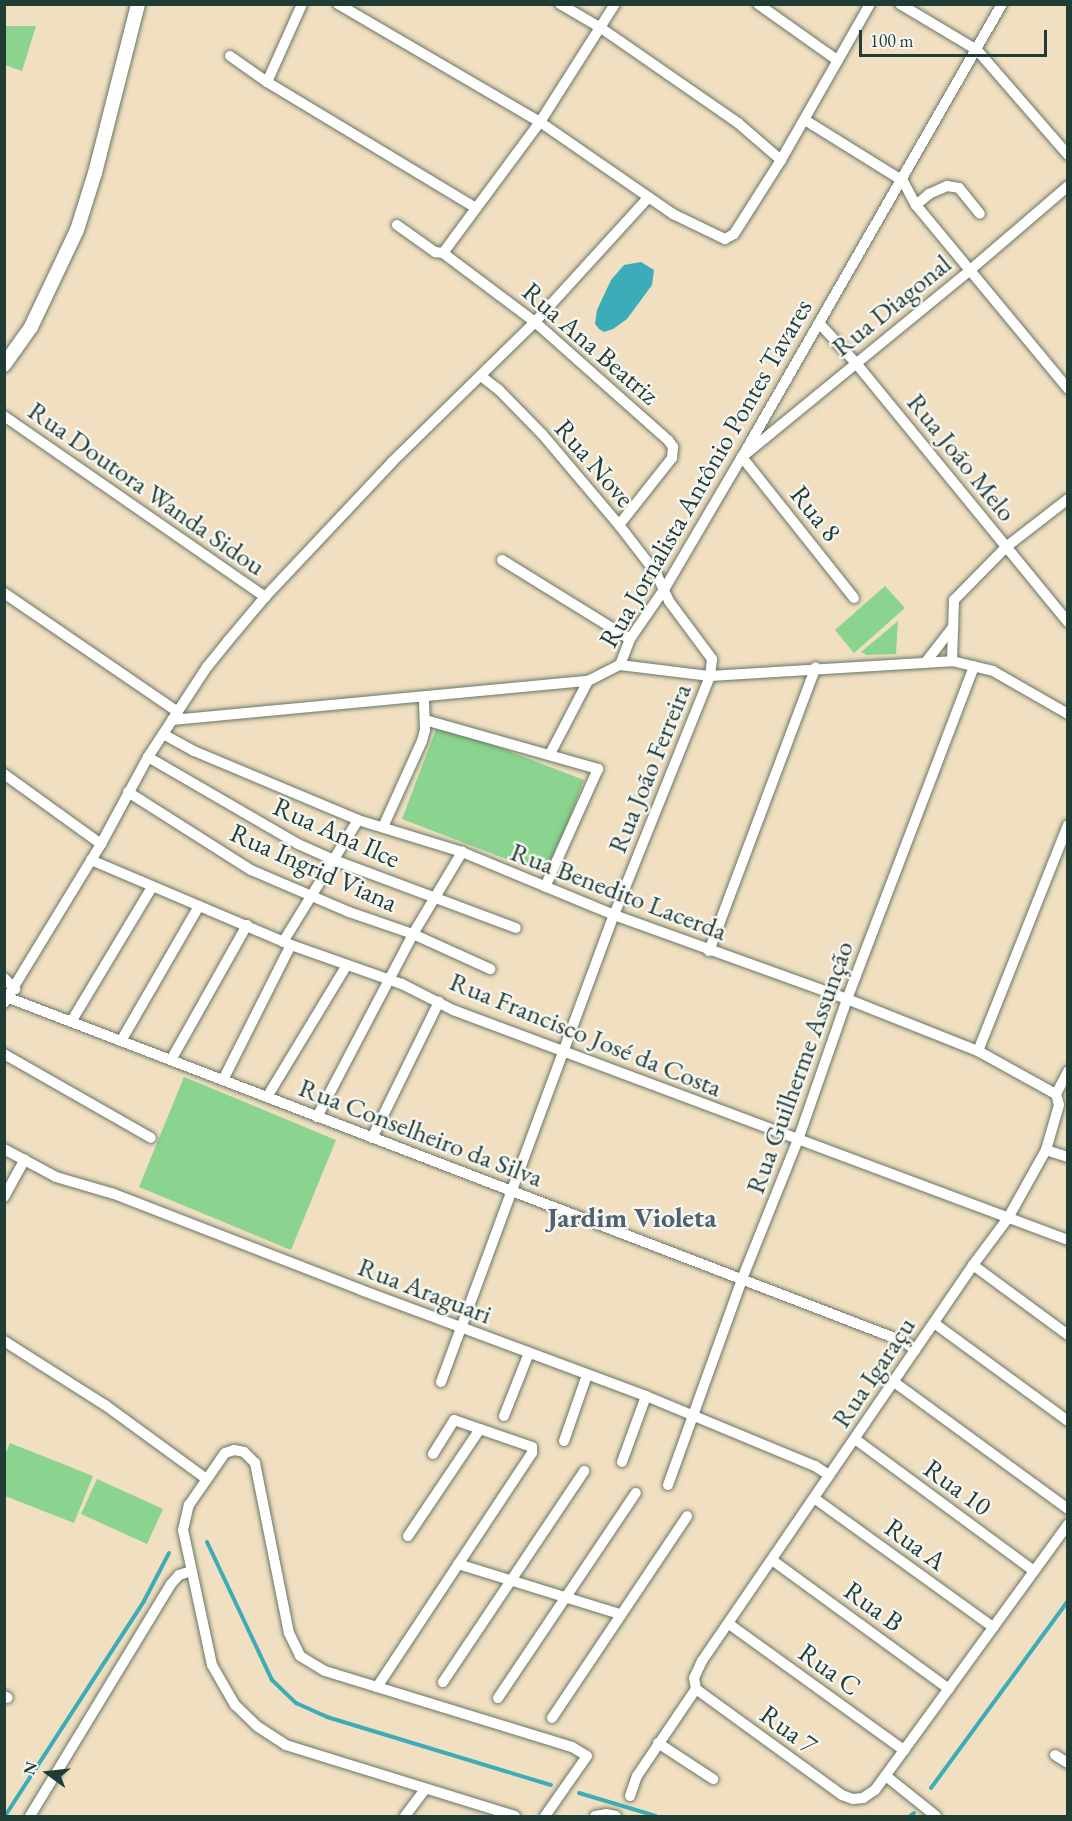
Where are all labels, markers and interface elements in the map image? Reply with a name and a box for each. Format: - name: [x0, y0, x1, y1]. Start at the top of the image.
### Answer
- scale bar: [862, 18, 1050, 56]
- text: 100 m: [870, 29, 914, 52]
- street label: Rua Diagonal: [825, 247, 957, 363]
- street label: Rua Ana Beatriz: [516, 275, 666, 411]
- street label: Rua Jornalista Antônio Pontes Tavares: [592, 293, 818, 653]
- street label: Rua João Melo: [901, 386, 1023, 528]
- street label: Rua Doutora Wanda Sidou: [22, 394, 272, 582]
- street label: Rua Nove: [548, 412, 642, 514]
- street label: Rua 8: [784, 478, 848, 548]
- street label: Rua João Ferreira: [600, 679, 698, 857]
- street label: Rua Ana Ilce: [269, 790, 405, 874]
- street label: Rua Ingrid Viana: [225, 816, 403, 918]
- street label: Rua Benedito Lacerda: [506, 835, 732, 947]
- street label: Rua Guilherme Assunção: [738, 936, 860, 1198]
- street label: Rua Francisco José da Costa: [445, 965, 727, 1103]
- street label: Rua Conselheiro da Silva: [294, 1071, 548, 1193]
- district label: Jardim Violeta: [547, 1200, 717, 1234]
- street label: Rua Araguari: [354, 1250, 496, 1330]
- street label: Rua Igaraçu: [824, 1311, 922, 1433]
- street label: Rua 10: [918, 1452, 998, 1522]
- street label: Rua A: [879, 1511, 953, 1577]
- street label: Rua B: [838, 1574, 910, 1638]
- street label: Rua C: [793, 1636, 867, 1702]
- street label: Rua 7: [754, 1697, 824, 1761]
- north arrow: [18, 1743, 78, 1803]
- text: N: [18, 1759, 42, 1777]

